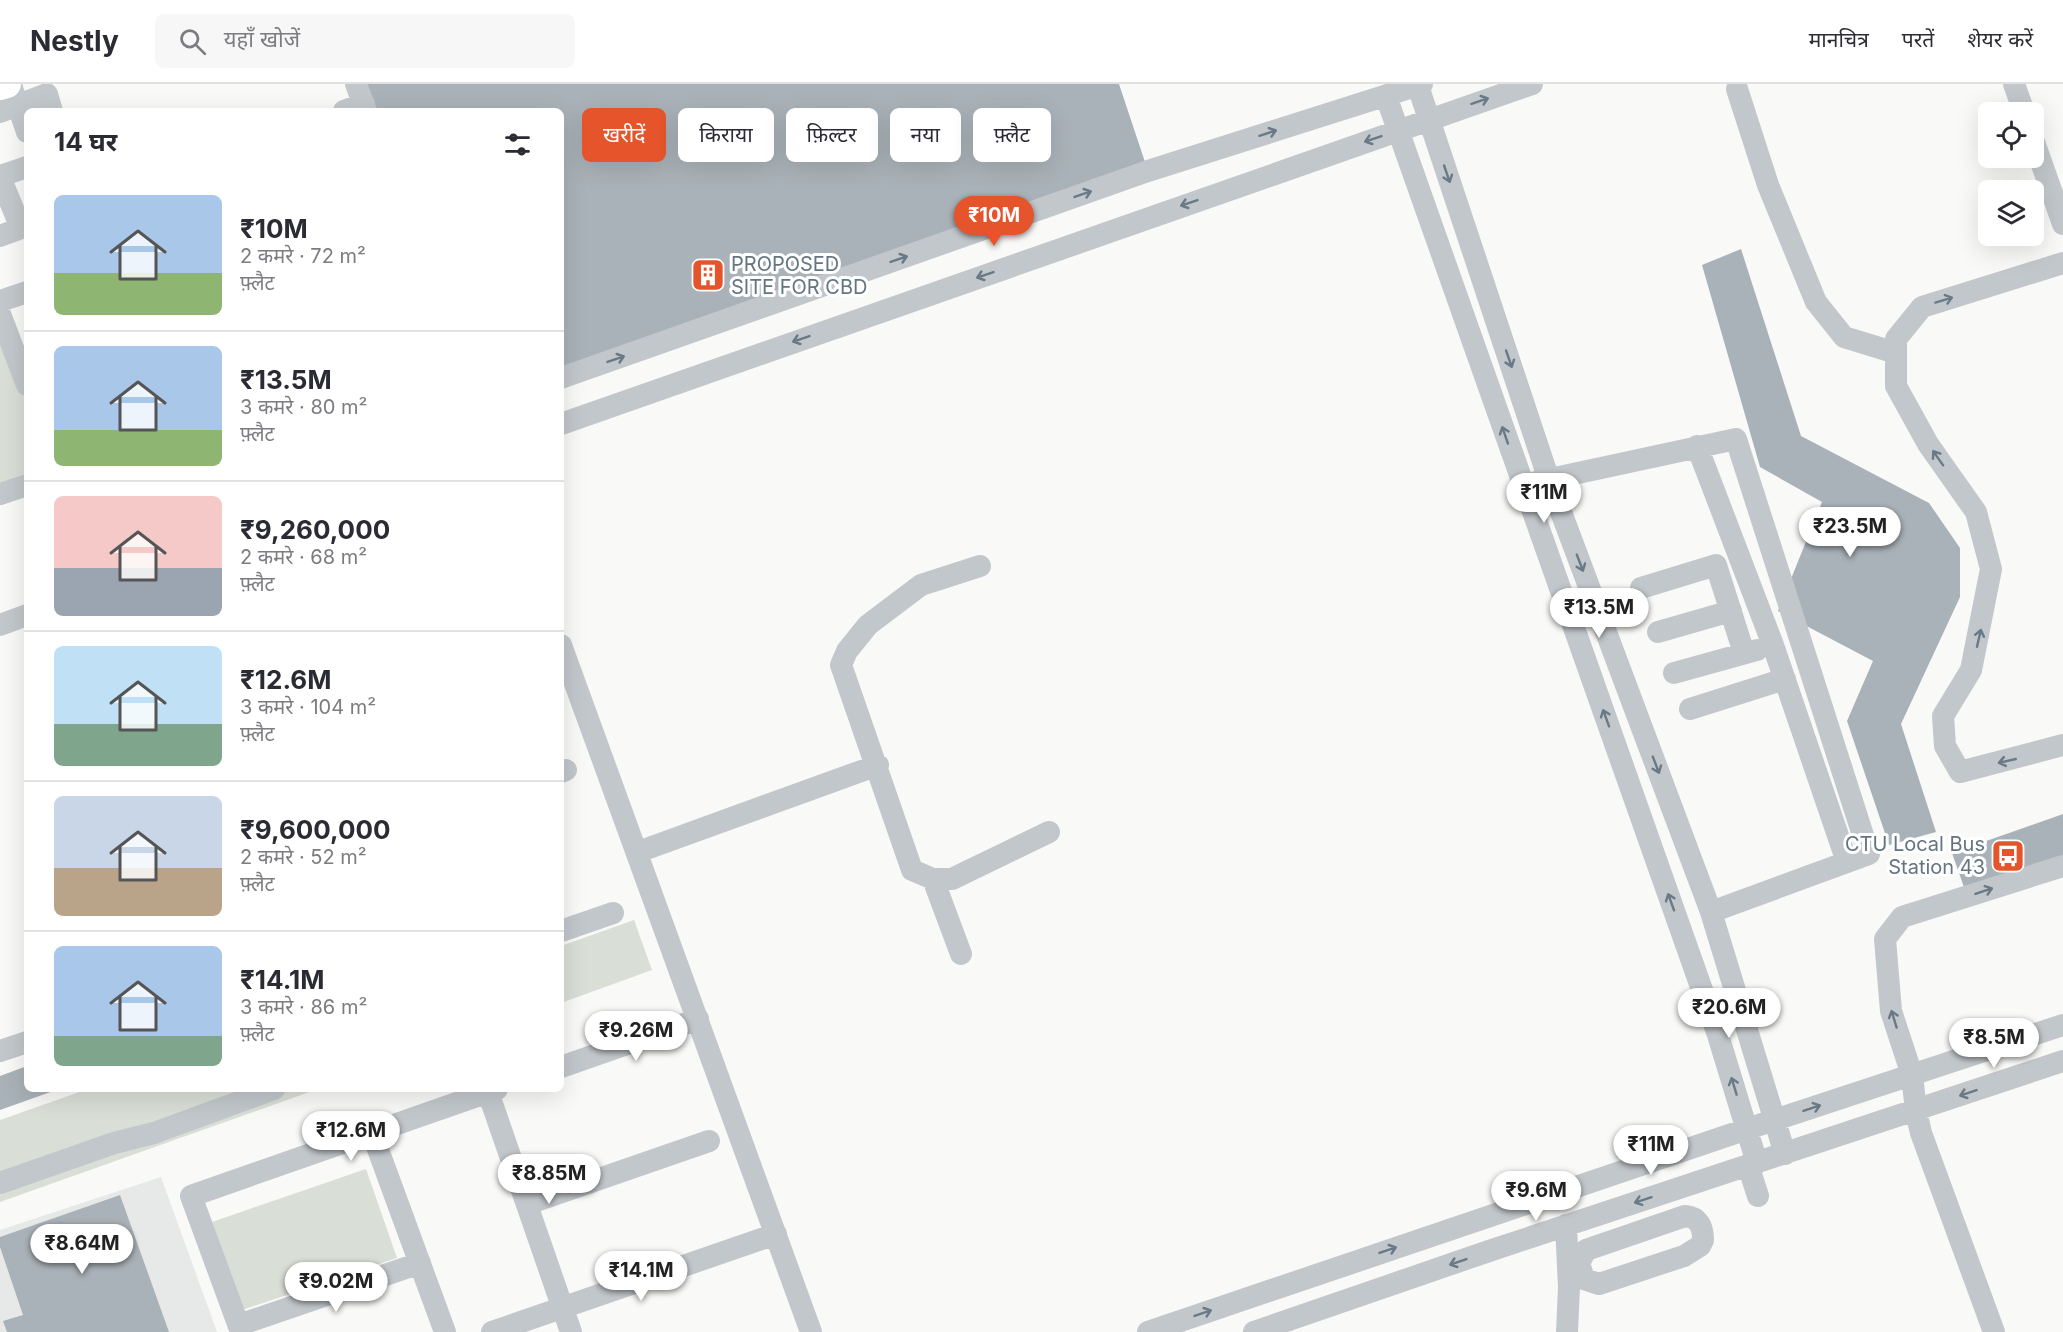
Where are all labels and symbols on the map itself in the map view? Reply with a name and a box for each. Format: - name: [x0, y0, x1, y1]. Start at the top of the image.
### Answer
- one-way arrow: [1470, 95, 1489, 106]
- one-way arrow: [1258, 127, 1277, 138]
- one-way arrow: [1364, 134, 1383, 145]
- one-way arrow: [1442, 165, 1453, 183]
- one-way arrow: [1073, 188, 1092, 199]
- pin: ₹10M: [958, 196, 1030, 247]
- one-way arrow: [1180, 199, 1199, 210]
- place label: PROPOSED SITE FOR CBD: [731, 252, 867, 299]
- one-way arrow: [889, 252, 908, 263]
- building icon: PROPOSED SITE FOR CBD: [690, 257, 726, 293]
- one-way arrow: [976, 270, 995, 281]
- one-way arrow: [1934, 294, 1953, 305]
- one-way arrow: [792, 335, 811, 346]
- one-way arrow: [1504, 349, 1515, 368]
- one-way arrow: [606, 352, 625, 363]
- one-way arrow: [1499, 426, 1510, 445]
- one-way arrow: [1932, 451, 1944, 467]
- pin: ₹11M: [1508, 473, 1580, 524]
- pin: ₹23.5M: [1801, 507, 1899, 558]
- one-way arrow: [1576, 553, 1587, 572]
- pin: ₹13.5M: [1550, 588, 1648, 639]
- one-way arrow: [1973, 629, 1985, 648]
- one-way arrow: [1599, 709, 1610, 728]
- one-way arrow: [1997, 755, 2016, 767]
- one-way arrow: [1651, 756, 1662, 774]
- place label: CTU Local Bus Station 43: [1845, 832, 1985, 879]
- bus stop icon: CTU Local Bus Station 43: [1990, 838, 2026, 874]
- one-way arrow: [1974, 885, 1993, 896]
- one-way arrow: [1665, 893, 1676, 912]
- pin: ₹20.6M: [1680, 988, 1778, 1039]
- one-way arrow: [1888, 1010, 1899, 1029]
- pin: ₹9.26M: [587, 1011, 685, 1062]
- pin: ₹8.5M: [1952, 1018, 2036, 1069]
- one-way arrow: [1728, 1077, 1739, 1096]
- one-way arrow: [1959, 1089, 1978, 1100]
- one-way arrow: [1802, 1102, 1821, 1113]
- pin: ₹12.6M: [302, 1111, 400, 1162]
- pin: ₹11M: [1615, 1125, 1687, 1176]
- pin: ₹8.85M: [500, 1154, 598, 1205]
- pin: ₹9.6M: [1494, 1171, 1578, 1222]
- one-way arrow: [1634, 1195, 1653, 1206]
- pin: ₹8.64M: [33, 1224, 131, 1275]
- one-way arrow: [1378, 1244, 1397, 1255]
- pin: ₹14.1M: [592, 1251, 690, 1302]
- one-way arrow: [1449, 1257, 1468, 1268]
- pin: ₹9.02M: [287, 1262, 385, 1313]
- one-way arrow: [1193, 1307, 1212, 1318]

